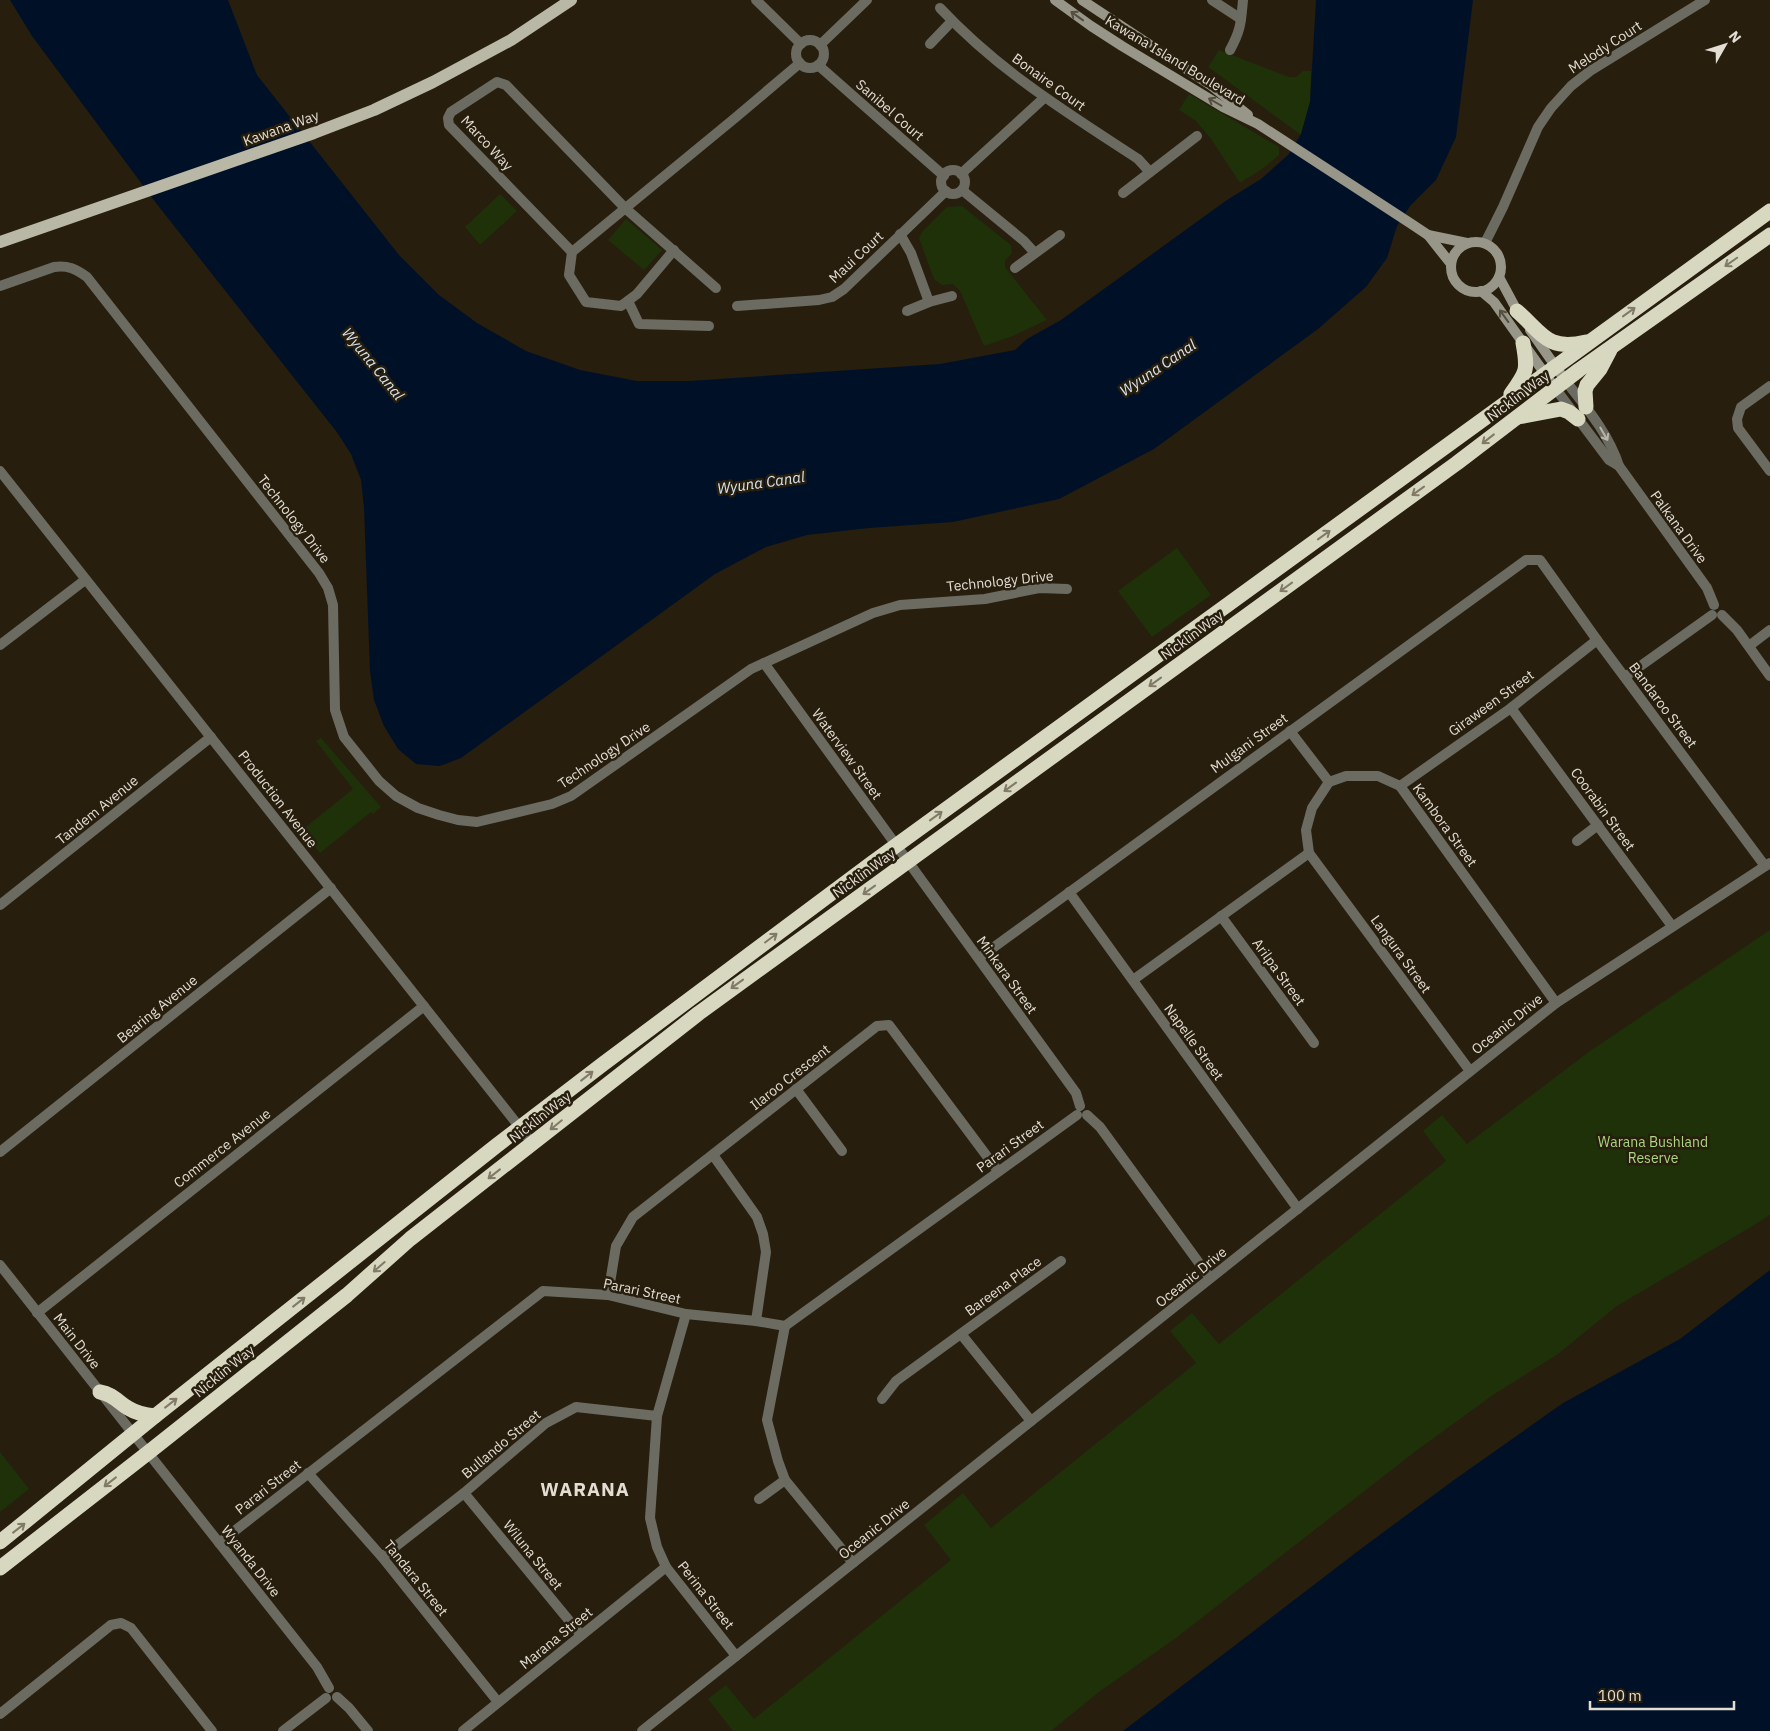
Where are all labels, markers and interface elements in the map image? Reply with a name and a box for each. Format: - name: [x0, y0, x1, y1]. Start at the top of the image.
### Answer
- one-way arrow: [1070, 11, 1084, 21]
- street label: Kawana Island Boulevard: [1102, 11, 1248, 109]
- street label: Melody Court: [1565, 17, 1645, 77]
- north arrow: [1700, 20, 1750, 70]
- text: N: [1725, 27, 1745, 46]
- street label: Bonaire Court: [1009, 49, 1089, 115]
- street label: Sanibel Court: [852, 75, 928, 145]
- one-way arrow: [1208, 96, 1222, 106]
- street label: Kawana Way: [240, 106, 322, 150]
- street label: Marco Way: [457, 112, 517, 174]
- street label: Maui Court: [825, 227, 887, 287]
- one-way arrow: [1724, 257, 1738, 267]
- one-way arrow: [1622, 307, 1635, 318]
- one-way arrow: [1499, 309, 1509, 323]
- water label: Wyuna Canal: [338, 323, 409, 404]
- water label: Wyuna Canal: [1116, 335, 1200, 400]
- street label: Nicklin Way: [1483, 367, 1553, 425]
- one-way arrow: [1599, 426, 1609, 441]
- one-way arrow: [1482, 433, 1495, 444]
- water label: Wyuna Canal: [716, 467, 806, 498]
- street label: Technology Drive: [254, 471, 334, 567]
- one-way arrow: [1411, 486, 1425, 496]
- street label: Palkana Drive: [1647, 487, 1712, 567]
- one-way arrow: [1317, 530, 1331, 540]
- street label: Technology Drive: [946, 566, 1055, 596]
- one-way arrow: [1279, 582, 1293, 592]
- street label: Nicklin Way: [1157, 606, 1227, 664]
- street label: Bandaroo Street: [1625, 659, 1701, 751]
- street label: Giraween Street: [1445, 666, 1537, 740]
- one-way arrow: [1148, 677, 1162, 687]
- street label: Waterview Street: [808, 705, 886, 803]
- street label: Mulgani Street: [1207, 709, 1291, 777]
- street label: Technology Drive: [554, 717, 654, 793]
- street label: Production Avenue: [234, 747, 322, 852]
- street label: Coorabin Street: [1567, 764, 1639, 854]
- street label: Tandem Avenue: [52, 771, 142, 849]
- street label: Kambora Street: [1409, 780, 1481, 870]
- one-way arrow: [1003, 782, 1017, 792]
- one-way arrow: [929, 811, 943, 821]
- street label: Nicklin Way: [829, 844, 899, 902]
- one-way arrow: [862, 885, 876, 895]
- street label: Langura Street: [1367, 912, 1435, 997]
- one-way arrow: [764, 933, 778, 943]
- street label: Minkara Street: [973, 933, 1041, 1018]
- street label: Arilpa Street: [1249, 935, 1309, 1009]
- street label: Bearing Avenue: [113, 971, 201, 1047]
- one-way arrow: [731, 979, 744, 990]
- street label: Oceanic Drive: [1468, 990, 1546, 1058]
- street label: Napelle Street: [1160, 1000, 1228, 1084]
- street label: Ilaroo Crescent: [746, 1040, 834, 1114]
- one-way arrow: [580, 1071, 593, 1082]
- street label: Nicklin Way: [506, 1087, 574, 1147]
- street label: Commerce Avenue: [170, 1104, 274, 1192]
- street label: Parari Street: [973, 1116, 1047, 1176]
- one-way arrow: [550, 1120, 563, 1131]
- park label: Warana Bushland Reserve: [1598, 1133, 1708, 1167]
- one-way arrow: [488, 1168, 501, 1179]
- street label: Oceanic Drive: [1152, 1243, 1230, 1311]
- street label: Bareena Place: [961, 1252, 1045, 1320]
- one-way arrow: [372, 1261, 385, 1273]
- street label: Parari Street: [602, 1274, 682, 1308]
- one-way arrow: [292, 1297, 305, 1308]
- street label: Main Drive: [50, 1309, 105, 1373]
- street label: Nicklin Way: [190, 1341, 258, 1401]
- one-way arrow: [164, 1397, 177, 1408]
- street label: Bullando Street: [458, 1406, 544, 1482]
- street label: Parari Street: [231, 1456, 305, 1518]
- one-way arrow: [104, 1477, 117, 1488]
- district label: WARANA: [540, 1477, 630, 1501]
- street label: Oceanic Drive: [835, 1495, 913, 1563]
- street label: Wiluna Street: [499, 1516, 567, 1594]
- one-way arrow: [12, 1522, 25, 1533]
- street label: Wyanda Drive: [217, 1522, 285, 1601]
- street label: Tandara Street: [380, 1536, 452, 1620]
- street label: Perina Street: [674, 1557, 738, 1633]
- street label: Marana Street: [516, 1603, 596, 1673]
- scale bar: [1590, 1678, 1734, 1710]
- text: 100 m: [1598, 1686, 1642, 1705]

